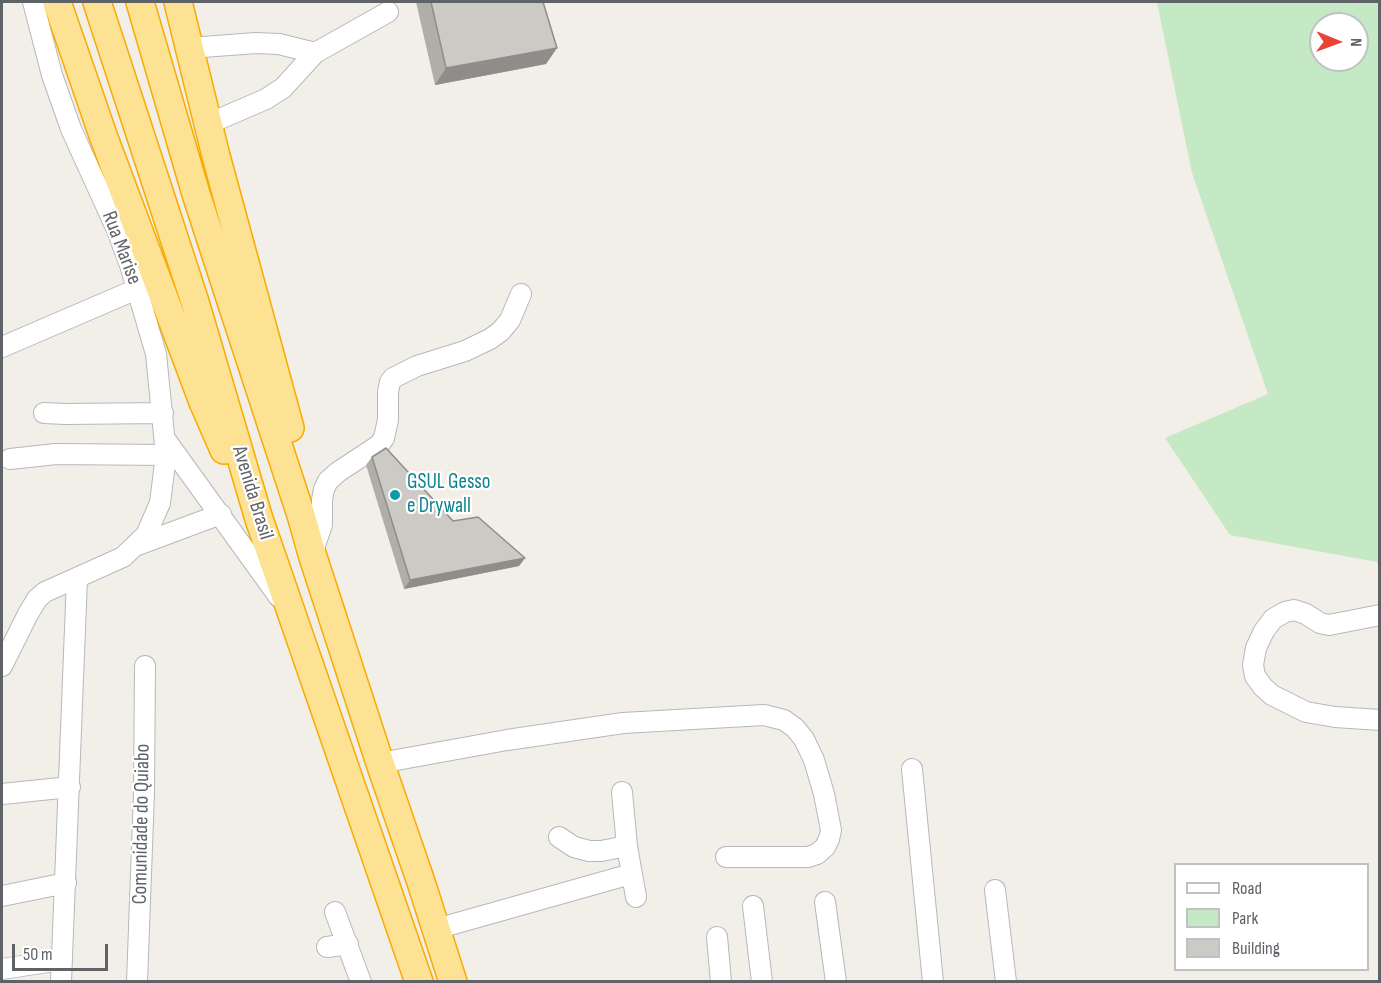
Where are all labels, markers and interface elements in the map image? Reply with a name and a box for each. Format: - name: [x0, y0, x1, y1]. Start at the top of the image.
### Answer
- north arrow: [1309, 12, 1369, 72]
- text: N: [1346, 38, 1365, 47]
- street label: Rua Marise: [96, 208, 146, 288]
- street label: Avenida Brasil: [226, 443, 278, 543]
- place label: GSUL Gesso e Drywall: [407, 470, 490, 520]
- marker: GSUL Gesso e Drywall: [388, 488, 402, 502]
- street label: Comunidade do Quiabo: [128, 743, 156, 905]
- legend: [1174, 863, 1369, 971]
- text: Road: [1232, 878, 1262, 899]
- text: Park: [1232, 908, 1258, 929]
- scale bar: [15, 932, 111, 970]
- text: Building: [1232, 938, 1280, 959]
- text: 50 m: [23, 944, 53, 965]

